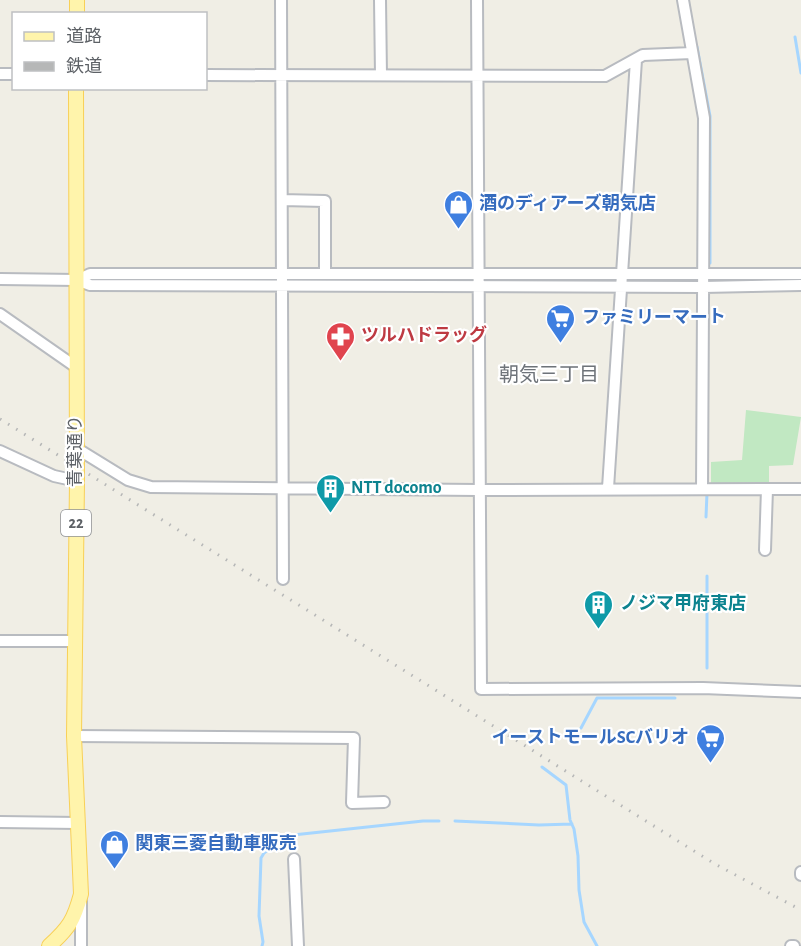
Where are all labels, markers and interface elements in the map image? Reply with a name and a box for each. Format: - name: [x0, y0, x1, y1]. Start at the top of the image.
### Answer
- legend: [12, 12, 207, 90]
- text: 道路: [66, 26, 102, 46]
- text: 鉄道: [66, 56, 102, 76]
- shop icon: 酒のディアーズ朝気店: [442, 188, 474, 230]
- place label: 酒のディアーズ朝気店: [479, 193, 656, 213]
- supermarket icon: ファミリーマート: [545, 302, 577, 344]
- place label: ファミリーマート: [582, 308, 726, 327]
- pharmacy icon: ツルハドラッグ: [324, 320, 356, 362]
- place label: ツルハドラッグ: [361, 325, 487, 345]
- district label: 朝気三丁目: [499, 363, 599, 385]
- street label: 青葉通り: [66, 415, 85, 487]
- building icon: NTT docomo: [314, 472, 346, 514]
- place label: NTT docomo: [351, 479, 442, 497]
- road number: 22: [61, 510, 91, 536]
- building icon: ノジマ甲府東店: [583, 588, 615, 630]
- place label: ノジマ甲府東店: [620, 594, 746, 613]
- supermarket icon: イーストモールSCバリオ: [694, 722, 726, 764]
- place label: イーストモールSCバリオ: [492, 727, 689, 747]
- shop icon: 関東三菱自動車販売: [98, 828, 130, 870]
- place label: 関東三菱自動車販売: [135, 833, 297, 853]

